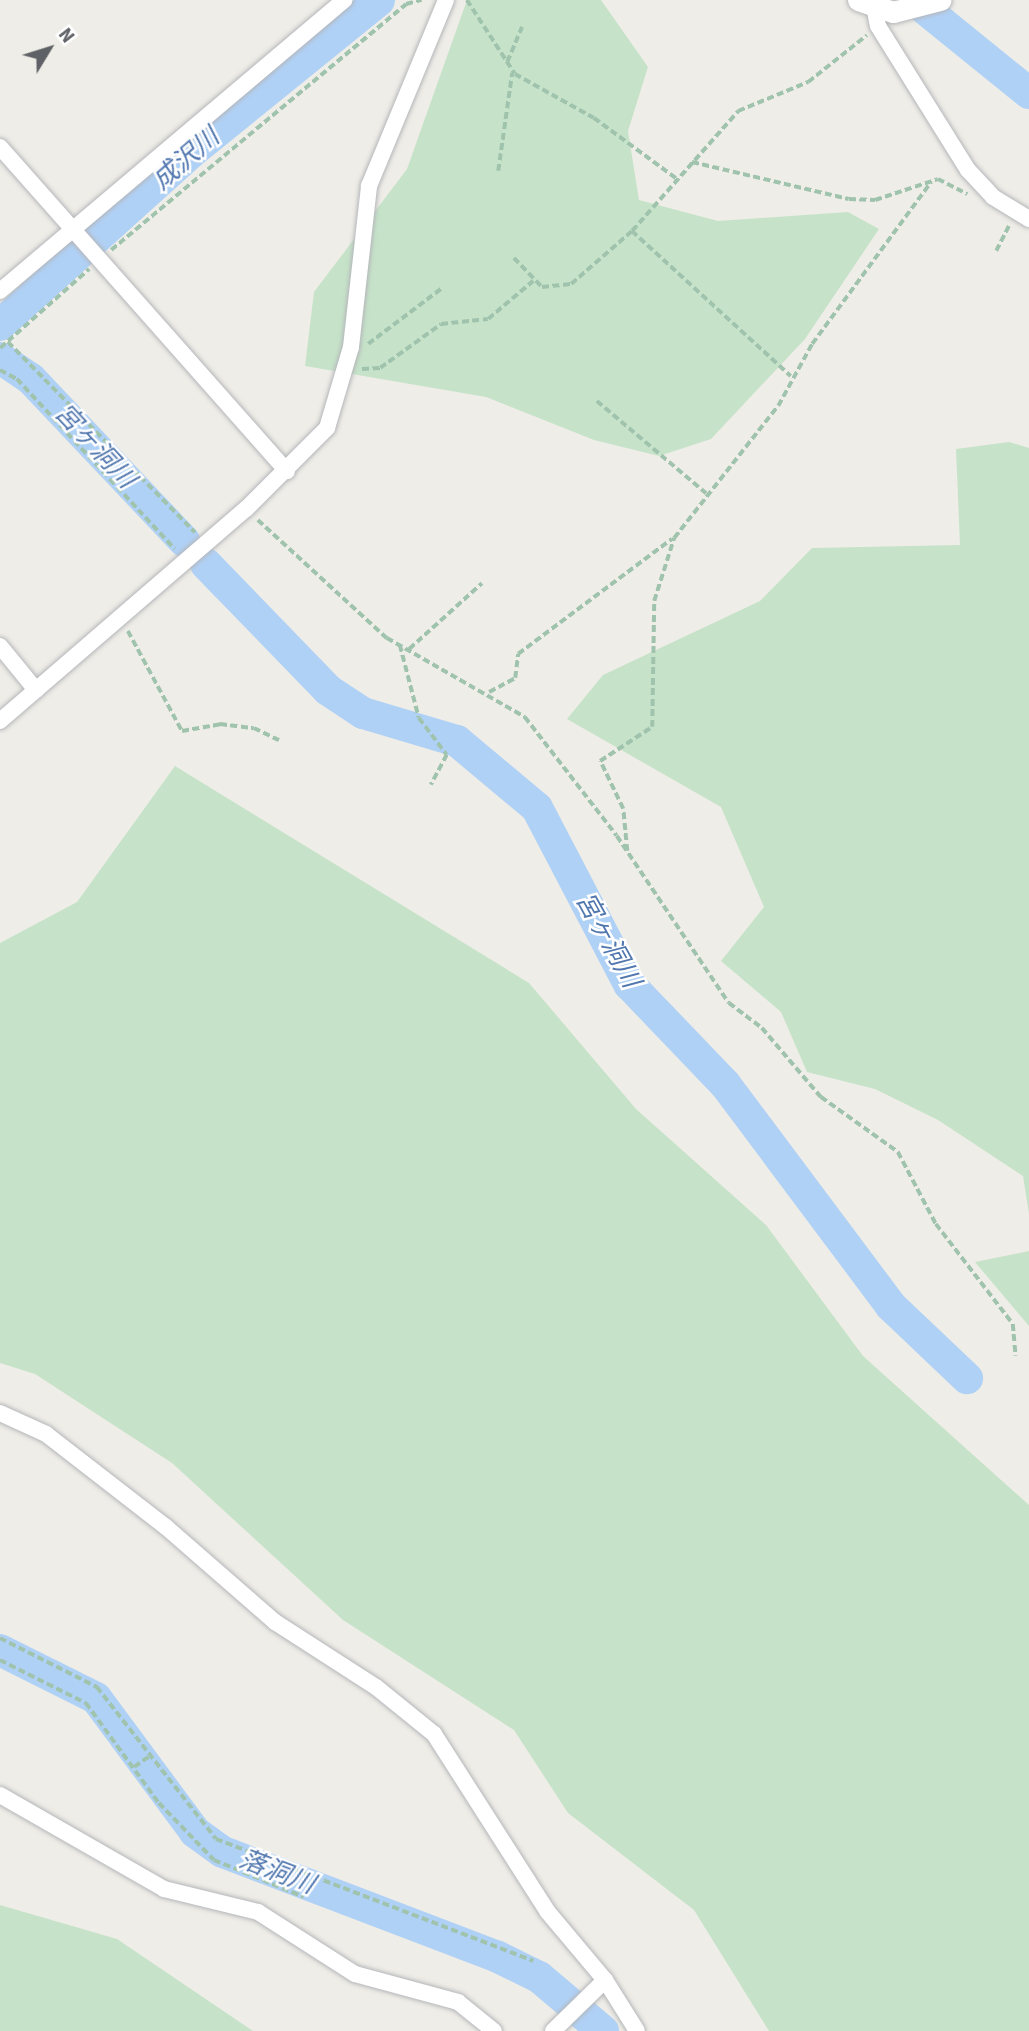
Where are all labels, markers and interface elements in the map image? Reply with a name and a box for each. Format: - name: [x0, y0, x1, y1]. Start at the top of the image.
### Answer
- north arrow: [14, 14, 84, 84]
- text: N: [51, 22, 80, 49]
- water label: 成沢川: [146, 122, 226, 196]
- water label: 宮ヶ洞川: [48, 397, 142, 495]
- water label: 宮ヶ洞川: [569, 887, 647, 993]
- water label: 落洞川: [235, 1843, 319, 1901]

